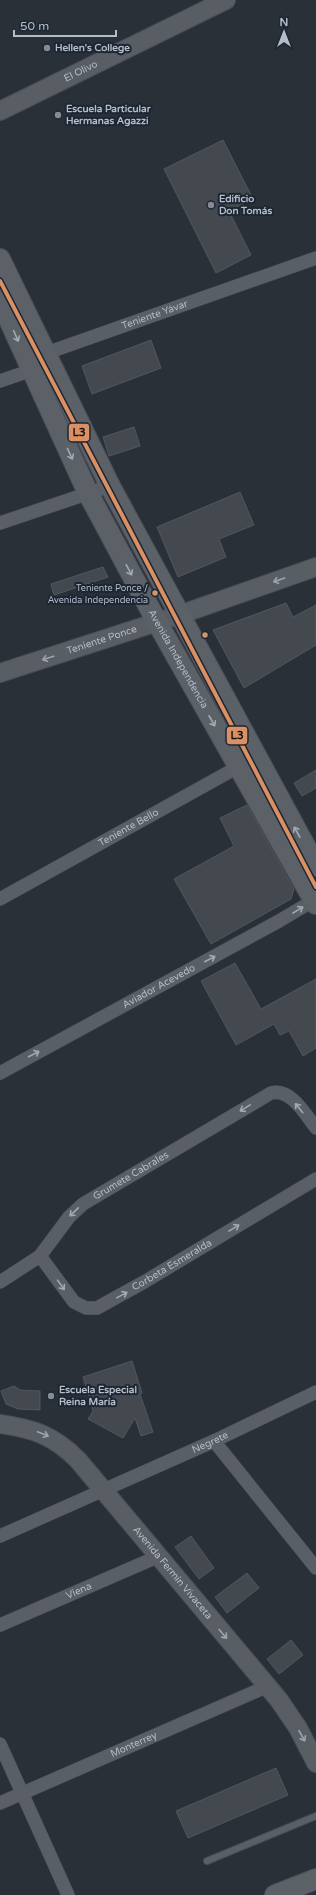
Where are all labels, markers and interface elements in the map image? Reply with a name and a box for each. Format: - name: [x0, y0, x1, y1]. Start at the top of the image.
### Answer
- scale bar: [14, 12, 116, 38]
- north arrow: [264, 12, 304, 52]
- text: N: [280, 16, 288, 29]
- text: 50 m: [20, 19, 49, 33]
- place label: Hellen's College: [55, 42, 130, 54]
- marker: Hellen's College: [42, 43, 52, 53]
- street label: El Olivo: [62, 58, 100, 85]
- place label: Escuela Particular Hermanas Agazzi: [66, 103, 151, 127]
- marker: Escuela Particular Hermanas Agazzi: [53, 110, 63, 120]
- place label: Edificio Don Tomás: [219, 193, 272, 217]
- marker: Edificio Don Tomás: [206, 200, 216, 210]
- street label: Teniente Yávar: [120, 298, 189, 332]
- one-way arrow: [13, 329, 20, 341]
- line badge: L3: [68, 423, 90, 442]
- text: L3: [72, 426, 86, 439]
- one-way arrow: [67, 448, 74, 460]
- one-way arrow: [125, 564, 133, 576]
- one-way arrow: [273, 577, 286, 584]
- place label: Teniente Ponce / Avenida Independencia: [48, 583, 148, 606]
- marker: Teniente Ponce / Avenida Independencia: [150, 588, 160, 598]
- street label: Avenida Independencia: [145, 608, 211, 711]
- street label: Teniente Ponce: [65, 623, 139, 657]
- unlabelled marker: [200, 630, 210, 640]
- one-way arrow: [43, 654, 55, 662]
- one-way arrow: [208, 715, 216, 727]
- line badge: L3: [226, 726, 248, 745]
- text: L3: [230, 729, 244, 742]
- street label: Teniente Bello: [96, 806, 161, 849]
- one-way arrow: [293, 826, 301, 838]
- one-way arrow: [292, 906, 303, 914]
- one-way arrow: [204, 954, 216, 962]
- street label: Aviador Acevedo: [121, 962, 197, 1011]
- one-way arrow: [28, 1050, 40, 1057]
- one-way arrow: [295, 1102, 304, 1113]
- one-way arrow: [239, 1105, 251, 1113]
- street label: Grumete Cabrales: [91, 1149, 171, 1203]
- one-way arrow: [69, 1207, 79, 1217]
- one-way arrow: [228, 1224, 240, 1232]
- street label: Corbeta Esmeralda: [130, 1237, 214, 1293]
- one-way arrow: [57, 1279, 66, 1290]
- one-way arrow: [116, 1291, 128, 1299]
- place label: Escuela Especial Reina María: [59, 1384, 137, 1408]
- marker: Escuela Especial Reina María: [46, 1391, 56, 1401]
- street label: Negrete: [190, 1429, 231, 1456]
- one-way arrow: [37, 1431, 49, 1439]
- street label: Avenida Fermín Vivaceta: [130, 1524, 215, 1622]
- street label: Viena: [64, 1580, 94, 1602]
- one-way arrow: [219, 1628, 228, 1639]
- street label: Monterrey: [109, 1729, 159, 1760]
- one-way arrow: [299, 1730, 307, 1742]

